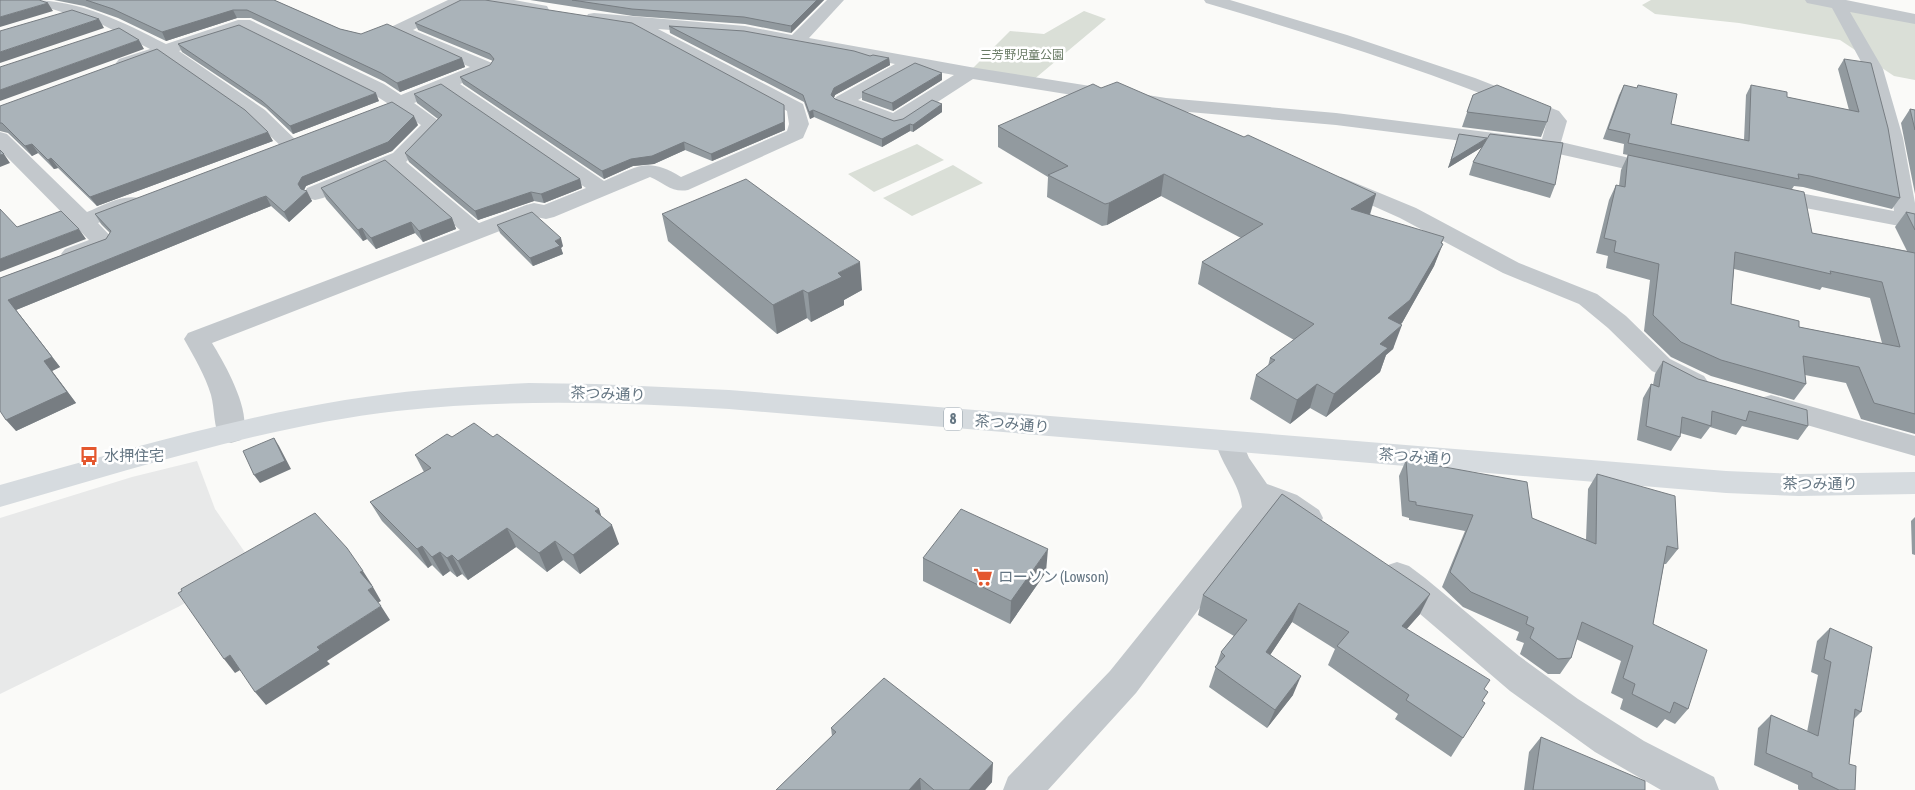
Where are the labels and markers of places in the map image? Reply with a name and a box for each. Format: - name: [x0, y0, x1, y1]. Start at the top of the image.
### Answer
- bus stop icon: 水押住宅: [78, 445, 100, 467]
- place label: 水押住宅: [104, 447, 164, 464]
- supermarket icon: ローソン (Lowson): [972, 566, 994, 588]
- place label: ローソン (Lowson): [998, 568, 1109, 585]

